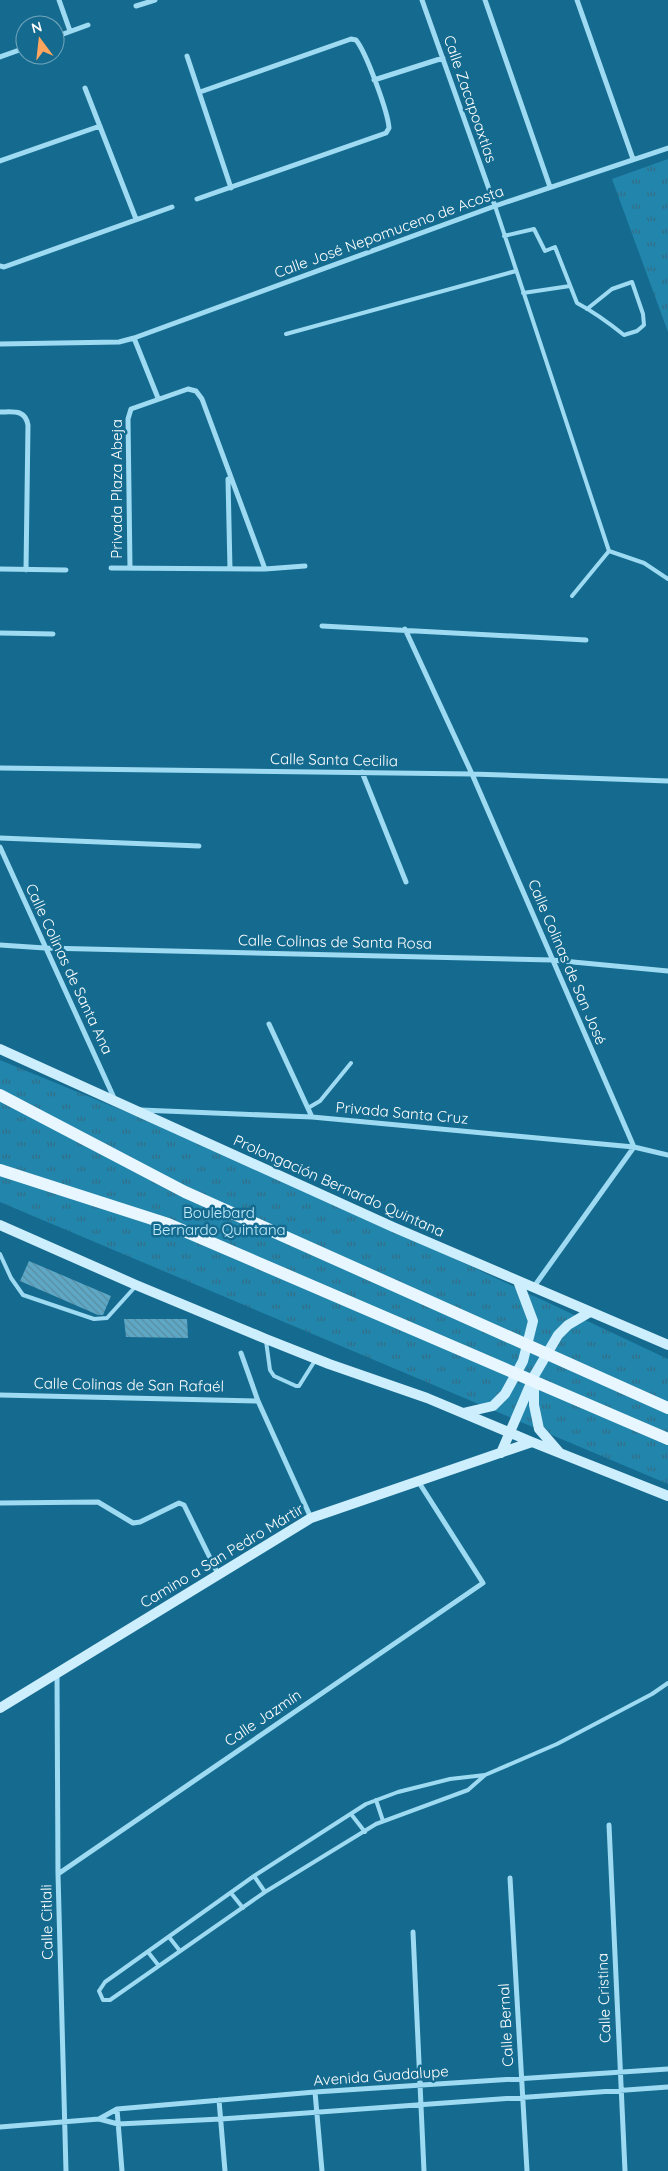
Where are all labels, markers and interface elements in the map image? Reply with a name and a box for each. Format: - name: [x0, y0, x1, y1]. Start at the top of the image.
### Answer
- north arrow: [15, 15, 65, 65]
- text: N: [29, 17, 44, 37]
- street label: Calle Zacapoaxtlas: [440, 33, 501, 165]
- street label: Calle José Nepomuceno de Acosta: [272, 181, 506, 282]
- street label: Privada Plaza Abeja: [107, 419, 126, 559]
- street label: Calle Santa Cecilia: [270, 749, 398, 770]
- street label: Calle Colinas de San José: [524, 876, 611, 1047]
- street label: Calle Colinas de Santa Ana: [21, 880, 117, 1057]
- street label: Calle Colinas de Santa Rosa: [238, 930, 432, 953]
- street label: Privada Santa Cruz: [335, 1097, 469, 1128]
- street label: Prolongación Bernardo Quintana: [231, 1130, 448, 1241]
- park label: Boulebard Bernardo Quintana: [152, 1203, 286, 1239]
- street label: Calle Colinas de San Rafaél: [34, 1373, 224, 1396]
- street label: Camino a San Pedro Mártir: [137, 1499, 307, 1612]
- street label: Calle Jazmín: [221, 1685, 305, 1750]
- street label: Calle Citlali: [36, 1884, 57, 1960]
- street label: Calle Cristina: [592, 1953, 615, 2043]
- street label: Calle Bernal: [494, 1983, 517, 2067]
- street label: Avenida Guadalupe: [313, 2061, 449, 2090]

